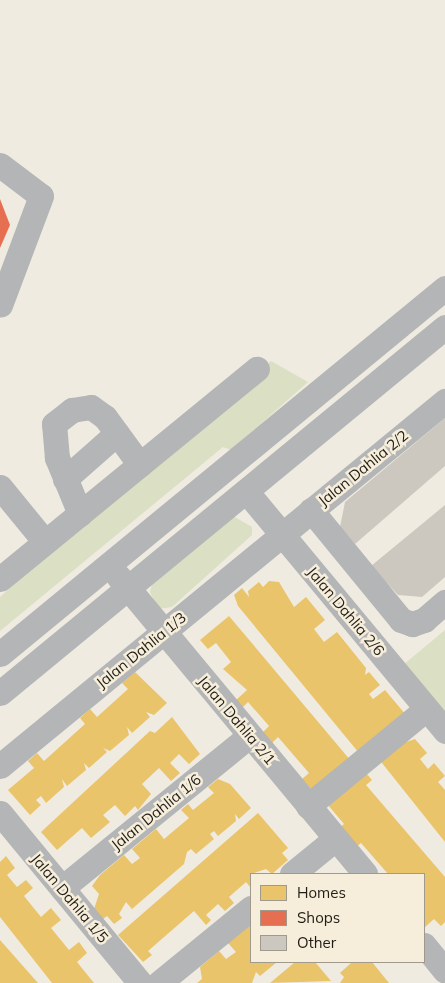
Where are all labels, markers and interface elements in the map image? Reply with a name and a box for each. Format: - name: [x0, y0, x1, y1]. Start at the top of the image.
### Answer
- street label: Jalan Dahlia 2/2: [314, 426, 412, 510]
- street label: Jalan Dahlia 2/6: [304, 563, 388, 659]
- street label: Jalan Dahlia 1/3: [92, 608, 190, 692]
- street label: Jalan Dahlia 2/1: [195, 672, 279, 768]
- street label: Jalan Dahlia 1/6: [107, 770, 205, 854]
- street label: Jalan Dahlia 1/5: [28, 850, 112, 946]
- legend: [250, 873, 425, 963]
- text: Homes: [297, 883, 346, 902]
- text: Shops: [297, 908, 340, 927]
- text: Other: [297, 933, 336, 952]

